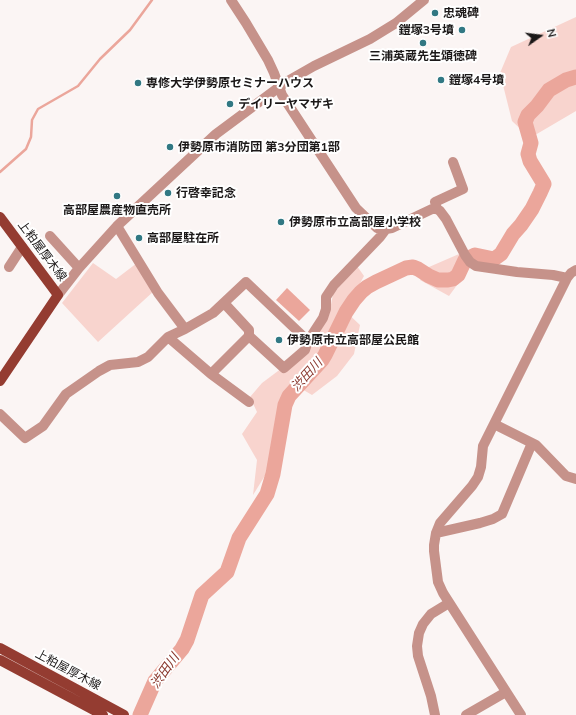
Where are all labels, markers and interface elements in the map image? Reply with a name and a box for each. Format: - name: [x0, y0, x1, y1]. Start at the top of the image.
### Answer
- place label: 忠魂碑: [443, 6, 479, 20]
- marker: 忠魂碑: [430, 8, 440, 18]
- north arrow: [520, 16, 560, 56]
- place label: 鎧塚3号墳: [399, 23, 454, 37]
- marker: 鎧塚3号墳: [457, 25, 467, 35]
- text: N: [544, 27, 559, 39]
- marker: 三浦英蔵先生頌徳碑: [418, 38, 428, 48]
- place label: 三浦英蔵先生頌徳碑: [369, 49, 477, 63]
- place label: 鎧塚4号墳: [449, 73, 504, 87]
- marker: 鎧塚4号墳: [436, 75, 446, 85]
- place label: 専修大学伊勢原セミナーハウス: [146, 76, 314, 90]
- marker: 専修大学伊勢原セミナーハウス: [133, 78, 143, 88]
- place label: デイリーヤマザキ: [238, 97, 334, 111]
- marker: デイリーヤマザキ: [225, 99, 235, 109]
- place label: 伊勢原市消防団 第3分団第1部: [178, 140, 340, 154]
- marker: 伊勢原市消防団 第3分団第1部: [165, 142, 175, 152]
- place label: 行啓幸記念: [176, 186, 236, 200]
- marker: 行啓幸記念: [163, 188, 173, 198]
- marker: 高部屋農産物直売所: [112, 191, 122, 201]
- place label: 高部屋農産物直売所: [63, 203, 171, 217]
- place label: 伊勢原市立高部屋小学校: [289, 215, 421, 229]
- marker: 伊勢原市立高部屋小学校: [276, 217, 286, 227]
- street label: 上粕屋厚木線: [15, 218, 69, 284]
- place label: 高部屋駐在所: [147, 231, 219, 245]
- marker: 高部屋駐在所: [134, 233, 144, 243]
- place label: 伊勢原市立高部屋公民館: [287, 333, 419, 347]
- marker: 伊勢原市立高部屋公民館: [274, 335, 284, 345]
- water label: 渋田川: [288, 355, 326, 395]
- street label: 上粕屋厚木線: [33, 647, 103, 693]
- water label: 渋田川: [147, 651, 183, 691]

